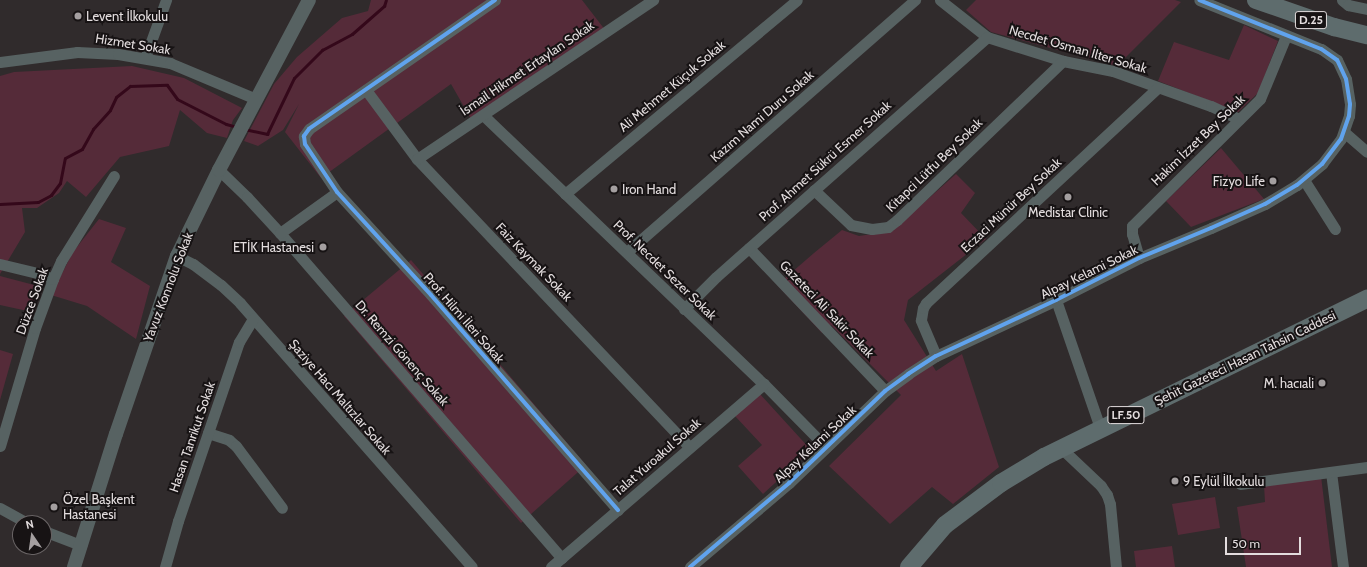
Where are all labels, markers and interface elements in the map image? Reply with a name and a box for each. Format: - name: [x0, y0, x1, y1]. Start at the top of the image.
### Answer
- place label: Levent İlkokulu: [86, 8, 168, 24]
- road number: D.25: [1294, 10, 1328, 30]
- marker: Levent İlkokulu: [73, 11, 83, 21]
- street label: İsmail Hikmet Ertaylan Sokak: [457, 17, 597, 119]
- street label: Necdet Osman İlter Sokak: [1007, 22, 1149, 76]
- street label: Hizmet Sokak: [94, 30, 172, 58]
- street label: Ali Mehmet Küçuk Sokak: [616, 37, 728, 135]
- street label: Kazım Nami Duru Sokak: [707, 67, 817, 165]
- street label: Hakim İzzet Bey Sokak: [1148, 91, 1248, 189]
- street label: Prof. Ahmet Sükrü Esmer Sokak: [756, 97, 894, 225]
- street label: Kitapci Lütfu Bey Sokak: [883, 115, 985, 215]
- street label: Eczaci Münür Bey Sokak: [958, 154, 1064, 256]
- place label: Fizyo Life: [1213, 173, 1265, 189]
- marker: Fizyo Life: [1268, 176, 1278, 186]
- place label: Iron Hand: [622, 181, 676, 197]
- marker: Iron Hand: [609, 184, 619, 194]
- marker: Medistar Clinic: [1062, 191, 1074, 203]
- place label: Medistar Clinic: [1028, 204, 1108, 220]
- street label: Prof. Necdet Sezer Sokak: [610, 217, 720, 323]
- street label: Faiz Kaymak Sokak: [493, 220, 575, 304]
- street label: Yavuz Konnolu Sokak: [140, 230, 196, 344]
- place label: ETİK Hastanesi: [233, 239, 314, 255]
- marker: ETİK Hastanesi: [317, 241, 329, 253]
- street label: Alpay Kelami Sokak: [1038, 242, 1140, 302]
- street label: Gazeteci Ali Sakir Sokak: [777, 257, 877, 361]
- street label: Düzce Sokak: [13, 265, 51, 337]
- street label: Prof. Hilmi İleri Sokak: [420, 269, 508, 367]
- street label: Dr. Remzi Gönenç Sokak: [352, 297, 452, 409]
- street label: Şehit Gazeteci Hasan Tahsin Caddesi: [1152, 307, 1338, 409]
- street label: Şaziye Hacı Maltızlar Sokak: [286, 336, 394, 458]
- place label: M. hacıali: [1264, 375, 1314, 391]
- marker: M. hacıali: [1317, 378, 1327, 388]
- street label: Hasan Tanrikut Sokak: [166, 380, 218, 494]
- street label: Alpay Kelami Sokak: [771, 402, 859, 486]
- road number: LF.50: [1107, 405, 1145, 425]
- street label: Talat Yuroakul Sokak: [610, 415, 704, 499]
- place label: 9 Eylül İlkokulu: [1183, 473, 1264, 489]
- marker: 9 Eylül İlkokulu: [1170, 476, 1180, 486]
- place label: Özel Başkent Hastanesi: [63, 492, 135, 523]
- marker: Özel Başkent Hastanesi: [48, 501, 60, 513]
- north arrow: [12, 515, 52, 555]
- text: N: [24, 517, 35, 532]
- scale bar: [1227, 529, 1303, 555]
- text: 50 m: [1232, 536, 1260, 551]

